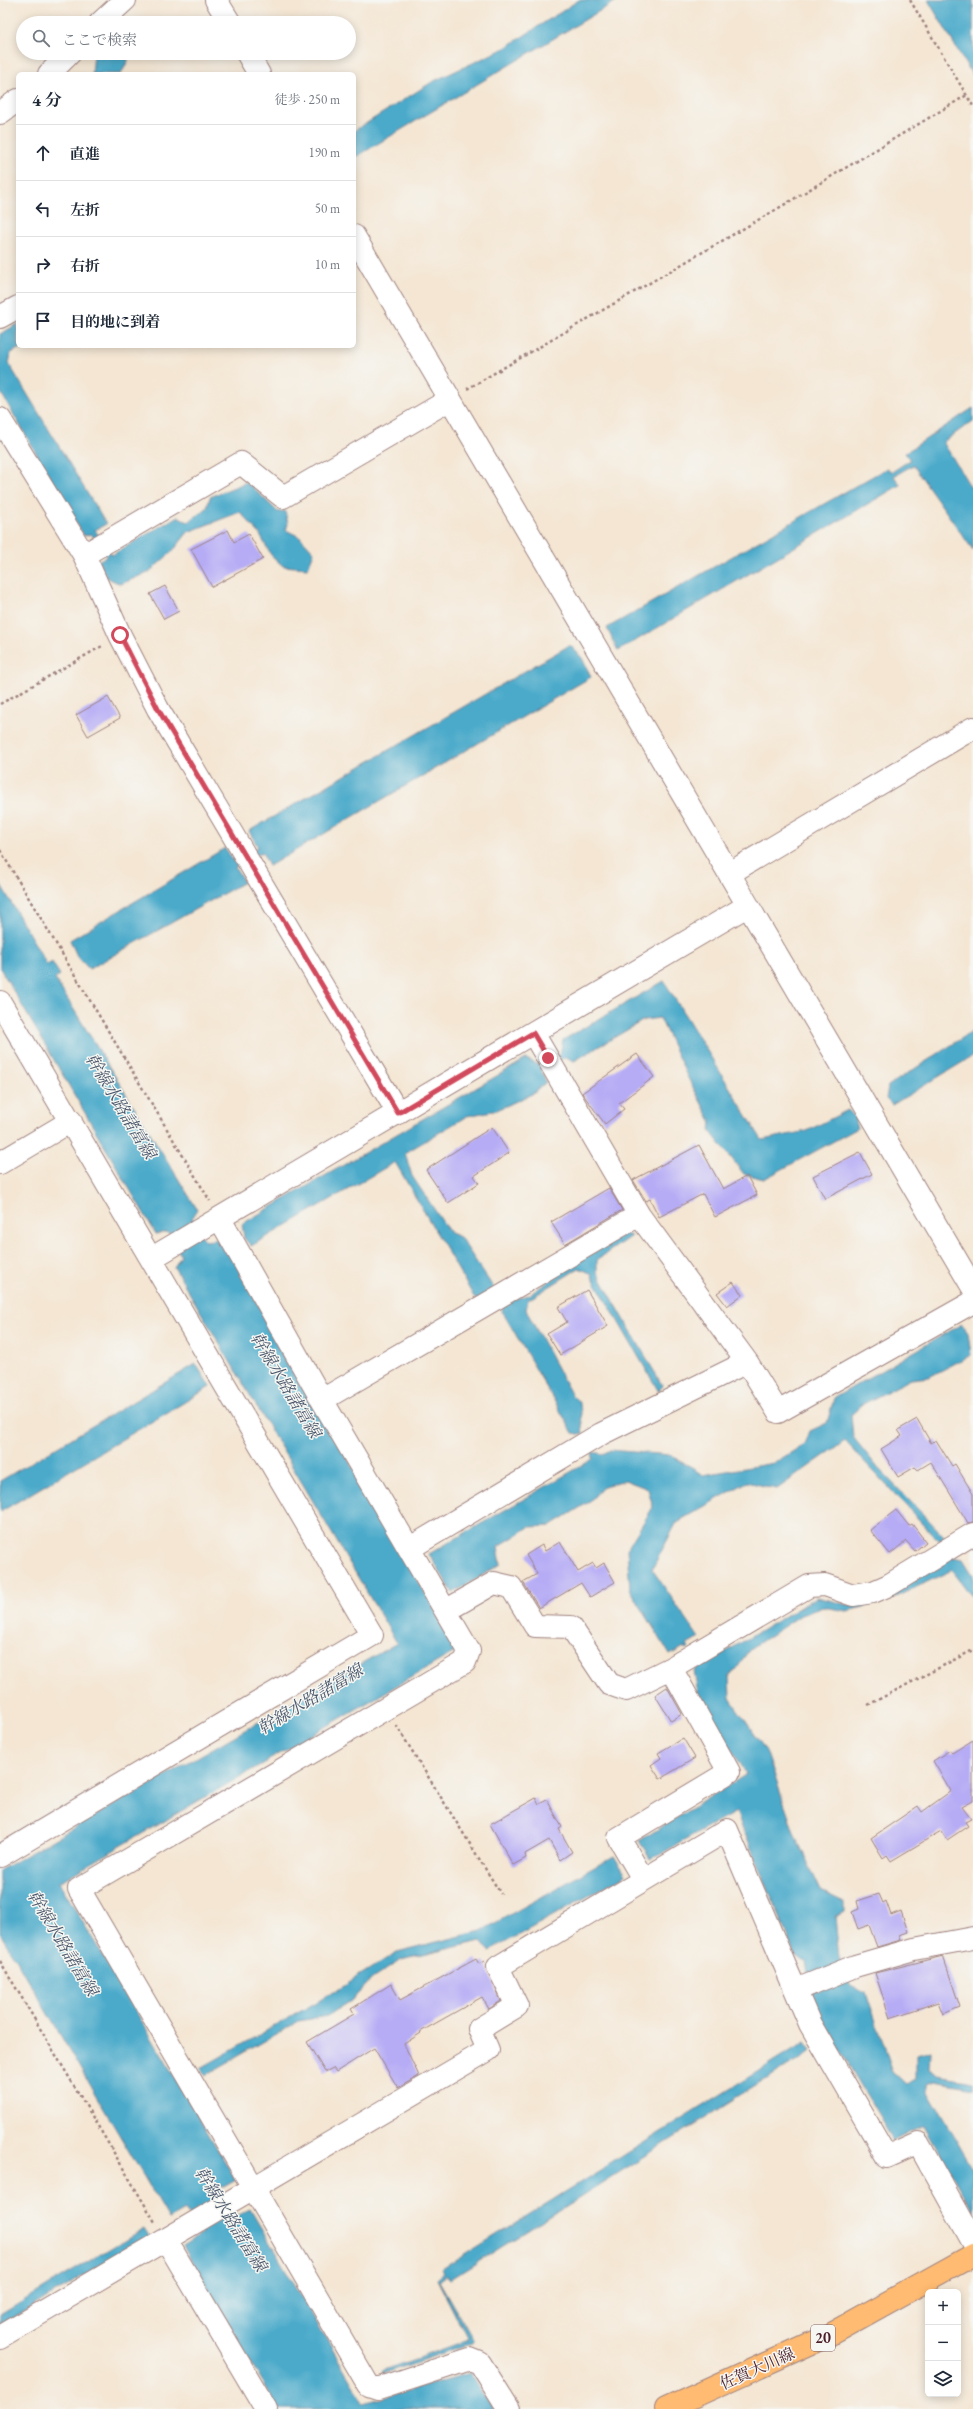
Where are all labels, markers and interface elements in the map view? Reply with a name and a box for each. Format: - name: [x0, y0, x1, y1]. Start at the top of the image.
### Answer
- search box: [16, 16, 356, 60]
- icon: search: [30, 27, 52, 49]
- text: ここで検索: [62, 30, 137, 49]
- text: 4 分: [32, 89, 62, 111]
- text: 徒歩 · 250 m: [275, 91, 340, 108]
- icon: ahead: [32, 142, 54, 164]
- text: 直進: [70, 144, 100, 163]
- text: 190 m: [309, 144, 340, 161]
- icon: left: [32, 198, 54, 220]
- text: 左折: [70, 200, 100, 219]
- text: 50 m: [315, 200, 340, 217]
- icon: right: [32, 254, 54, 276]
- text: 右折: [70, 256, 100, 275]
- text: 10 m: [315, 256, 340, 273]
- icon: arrive: [32, 310, 54, 332]
- text: 目的地に到着: [70, 312, 160, 331]
- route start: [111, 626, 129, 644]
- water label: 幹線水路諸富線: [81, 1049, 162, 1164]
- route end: [539, 1049, 557, 1067]
- water label: 幹線水路諸富線: [246, 1328, 327, 1443]
- water label: 幹線水路諸富線: [253, 1658, 368, 1739]
- water label: 幹線水路諸富線: [23, 1886, 104, 2001]
- water label: 幹線水路諸富線: [190, 2163, 273, 2277]
- map controls: [925, 2289, 961, 2397]
- button: +: [925, 2289, 961, 2325]
- road number: 20: [811, 2325, 835, 2351]
- button: −: [925, 2325, 961, 2361]
- street label: 佐賀大川線: [716, 2343, 798, 2394]
- button: layers: [925, 2361, 961, 2397]

